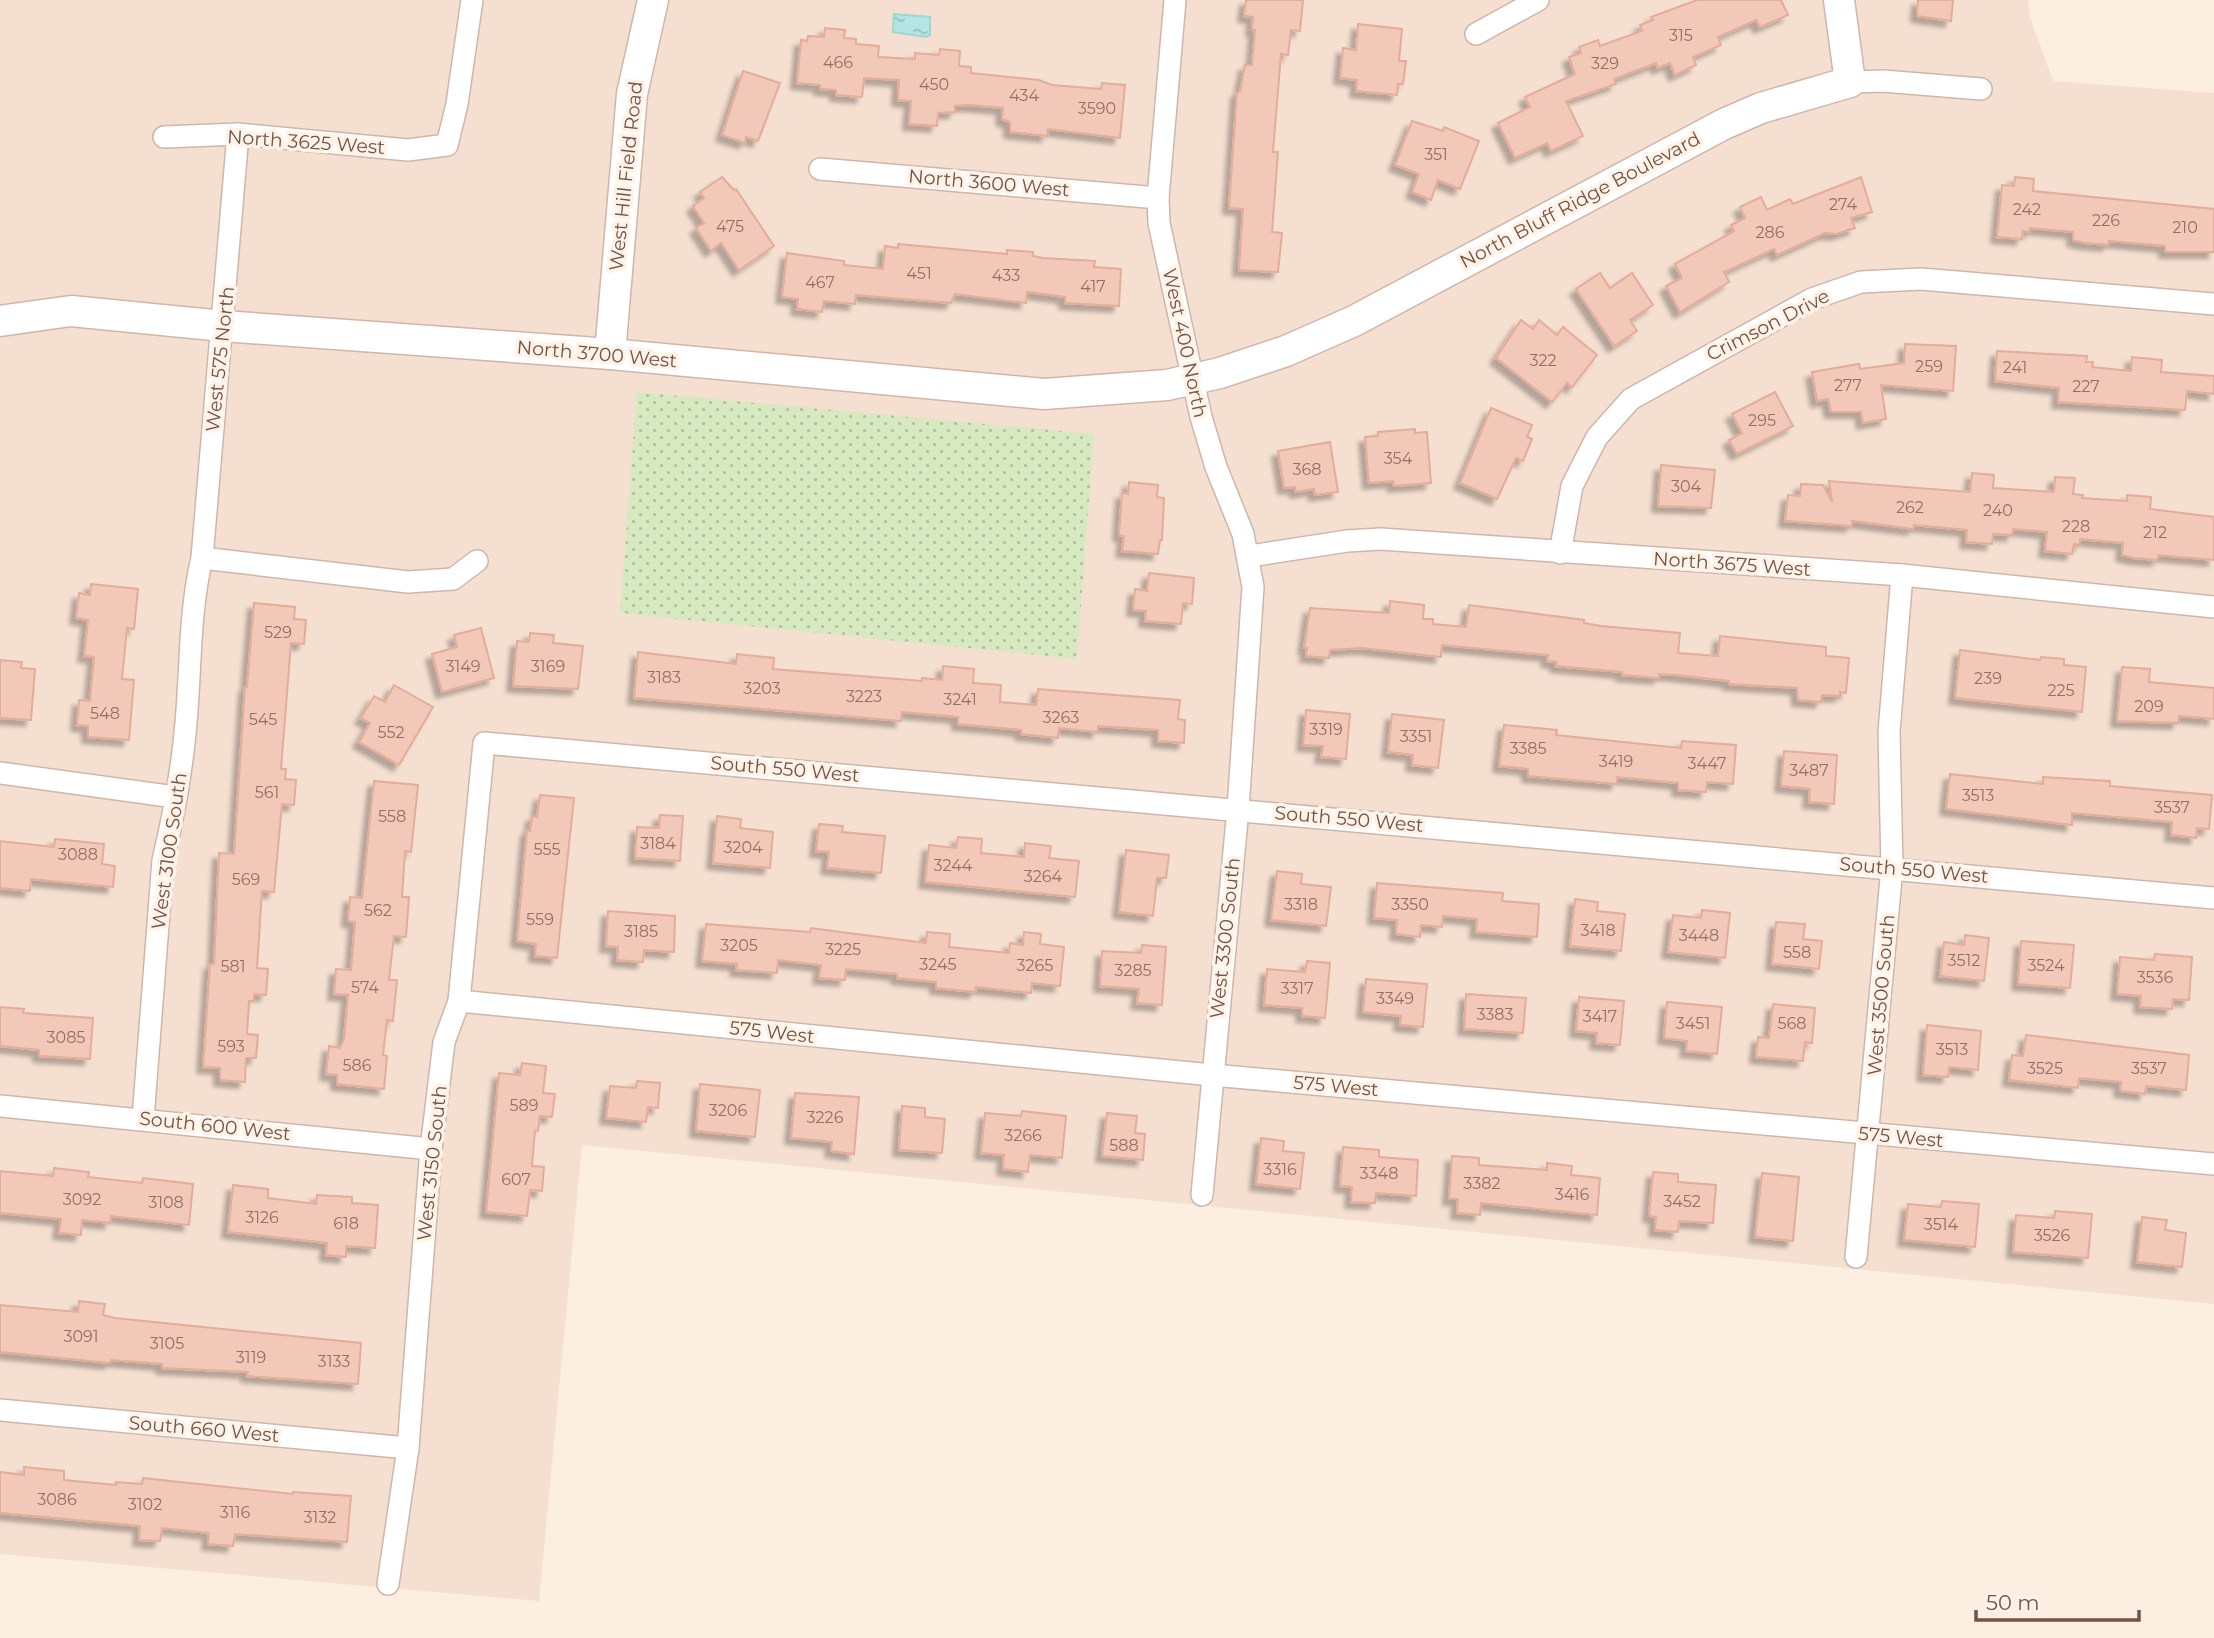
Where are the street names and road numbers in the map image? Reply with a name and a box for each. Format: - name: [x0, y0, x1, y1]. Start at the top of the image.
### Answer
- street label: West Hill Field Road: [605, 80, 647, 272]
- street label: North 3625 West: [226, 125, 386, 159]
- street label: North Bluff Ridge Boulevard: [1456, 127, 1704, 273]
- street label: North 3600 West: [907, 164, 1071, 202]
- street label: West 400 North: [1158, 266, 1212, 420]
- street label: Crimson Drive: [1703, 284, 1833, 366]
- street label: West 575 North: [201, 285, 239, 433]
- street label: North 3700 West: [516, 336, 678, 372]
- street label: North 3675 West: [1652, 547, 1812, 581]
- street label: South 550 West: [710, 751, 861, 787]
- street label: West 3100 South: [147, 771, 191, 931]
- street label: South 550 West: [1274, 801, 1425, 837]
- street label: South 550 West: [1839, 852, 1990, 888]
- street label: West 3300 South: [1205, 856, 1245, 1020]
- street label: West 3500 South: [1862, 913, 1900, 1077]
- street label: 575 West: [728, 1016, 816, 1048]
- street label: 575 West: [1292, 1071, 1380, 1101]
- street label: West 3150 South: [412, 1084, 452, 1242]
- street label: South 600 West: [138, 1107, 292, 1145]
- street label: 575 West: [1857, 1122, 1945, 1152]
- street label: South 660 West: [128, 1411, 281, 1447]

